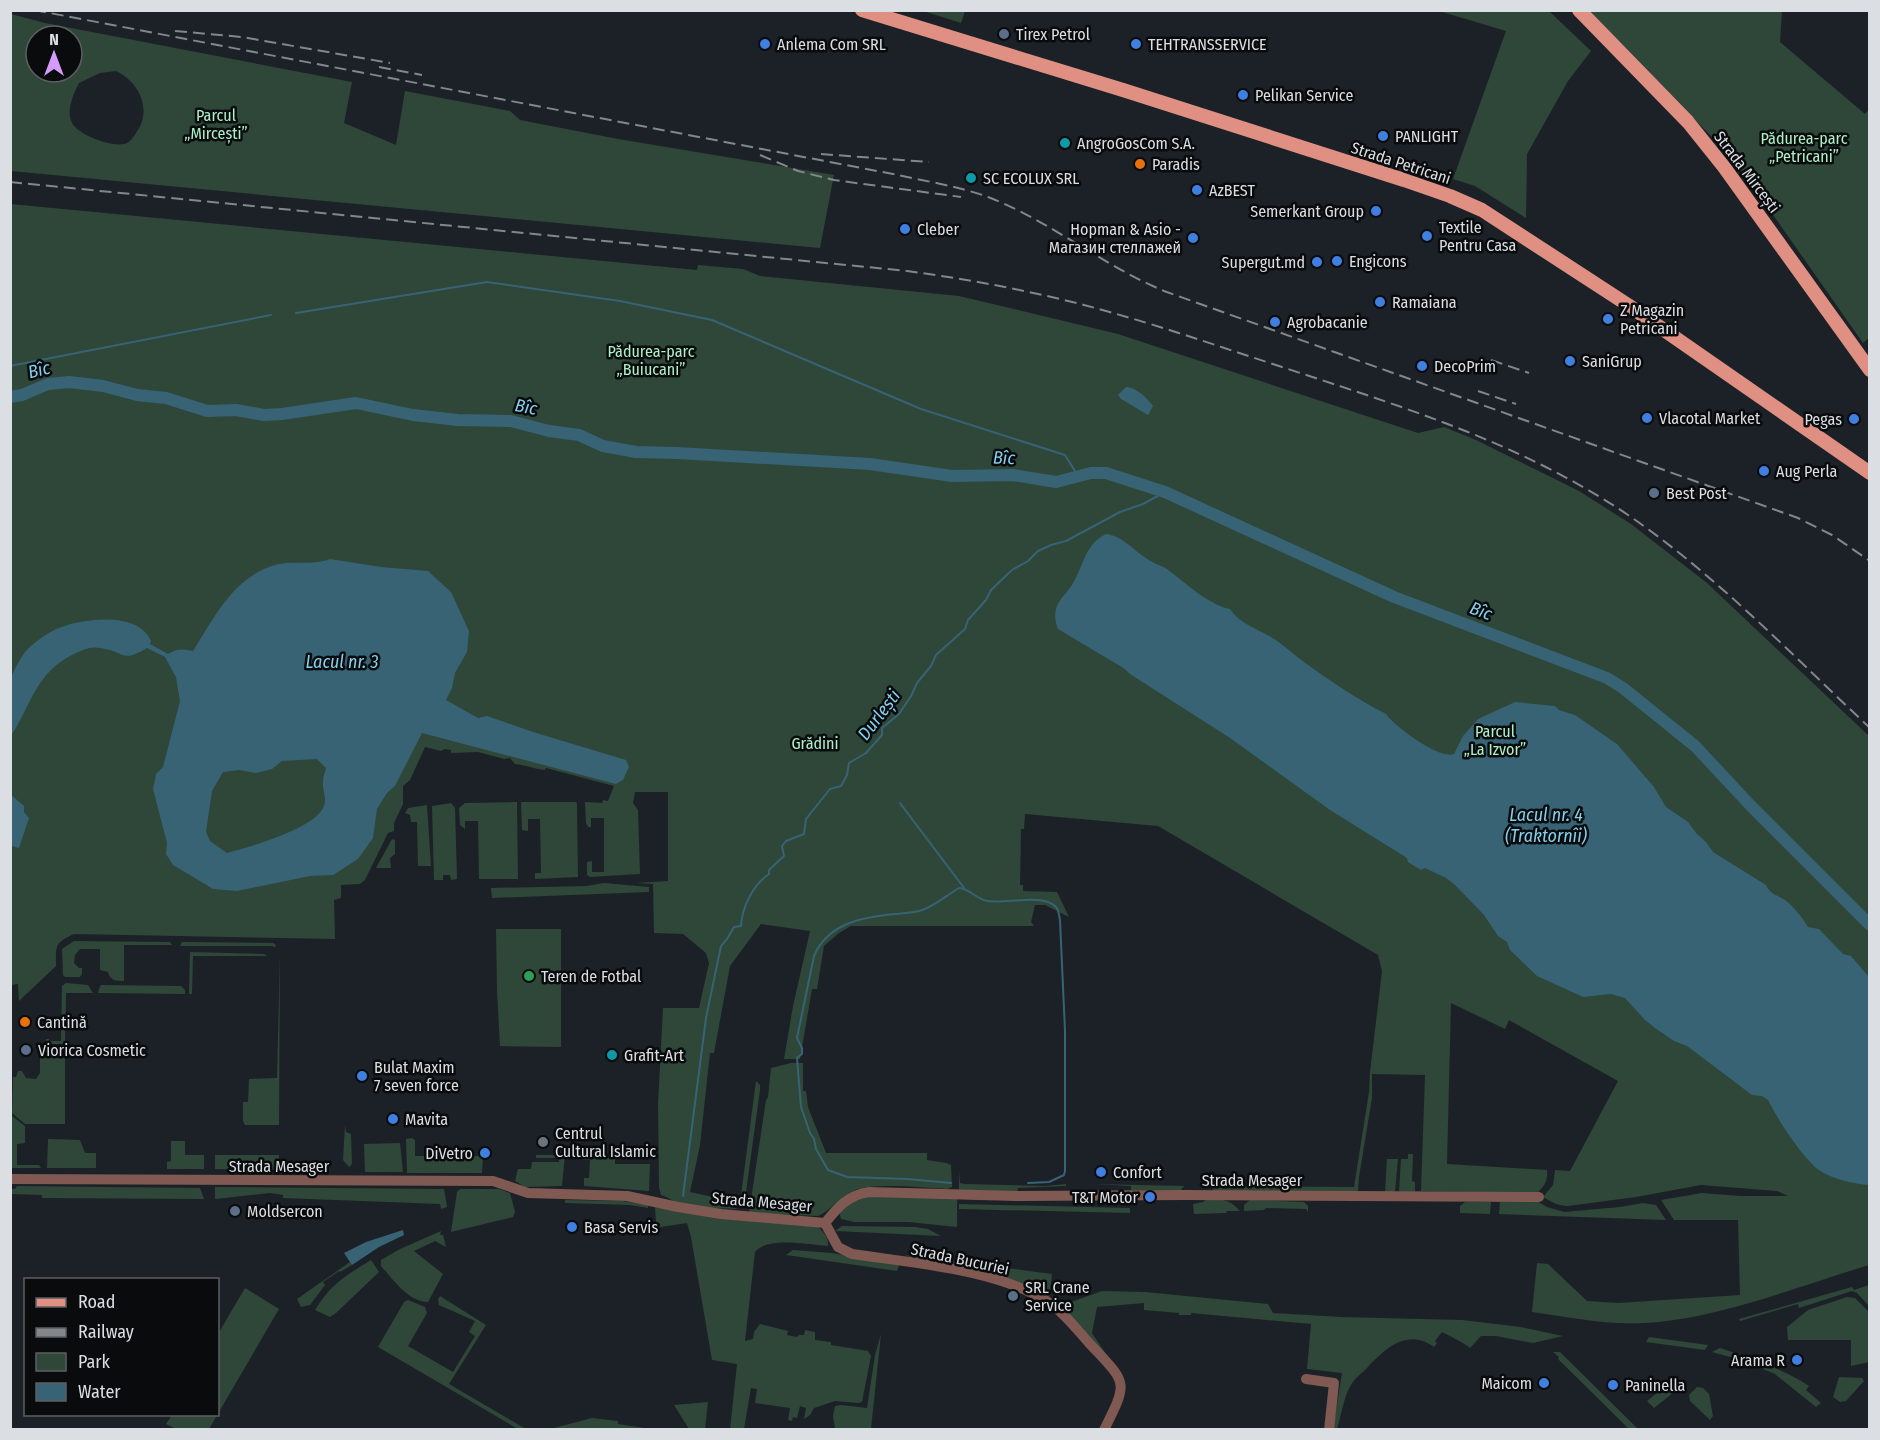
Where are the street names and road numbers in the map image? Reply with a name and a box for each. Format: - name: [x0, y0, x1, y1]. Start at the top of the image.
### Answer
- street label: Strada Mircești: [1709, 127, 1784, 217]
- street label: Strada Petricani: [1349, 138, 1453, 188]
- street label: Strada Mesager: [229, 1157, 330, 1176]
- street label: Strada Mesager: [1202, 1171, 1303, 1190]
- street label: Strada Mesager: [711, 1188, 813, 1216]
- street label: Strada Bucuriei: [909, 1239, 1011, 1279]

